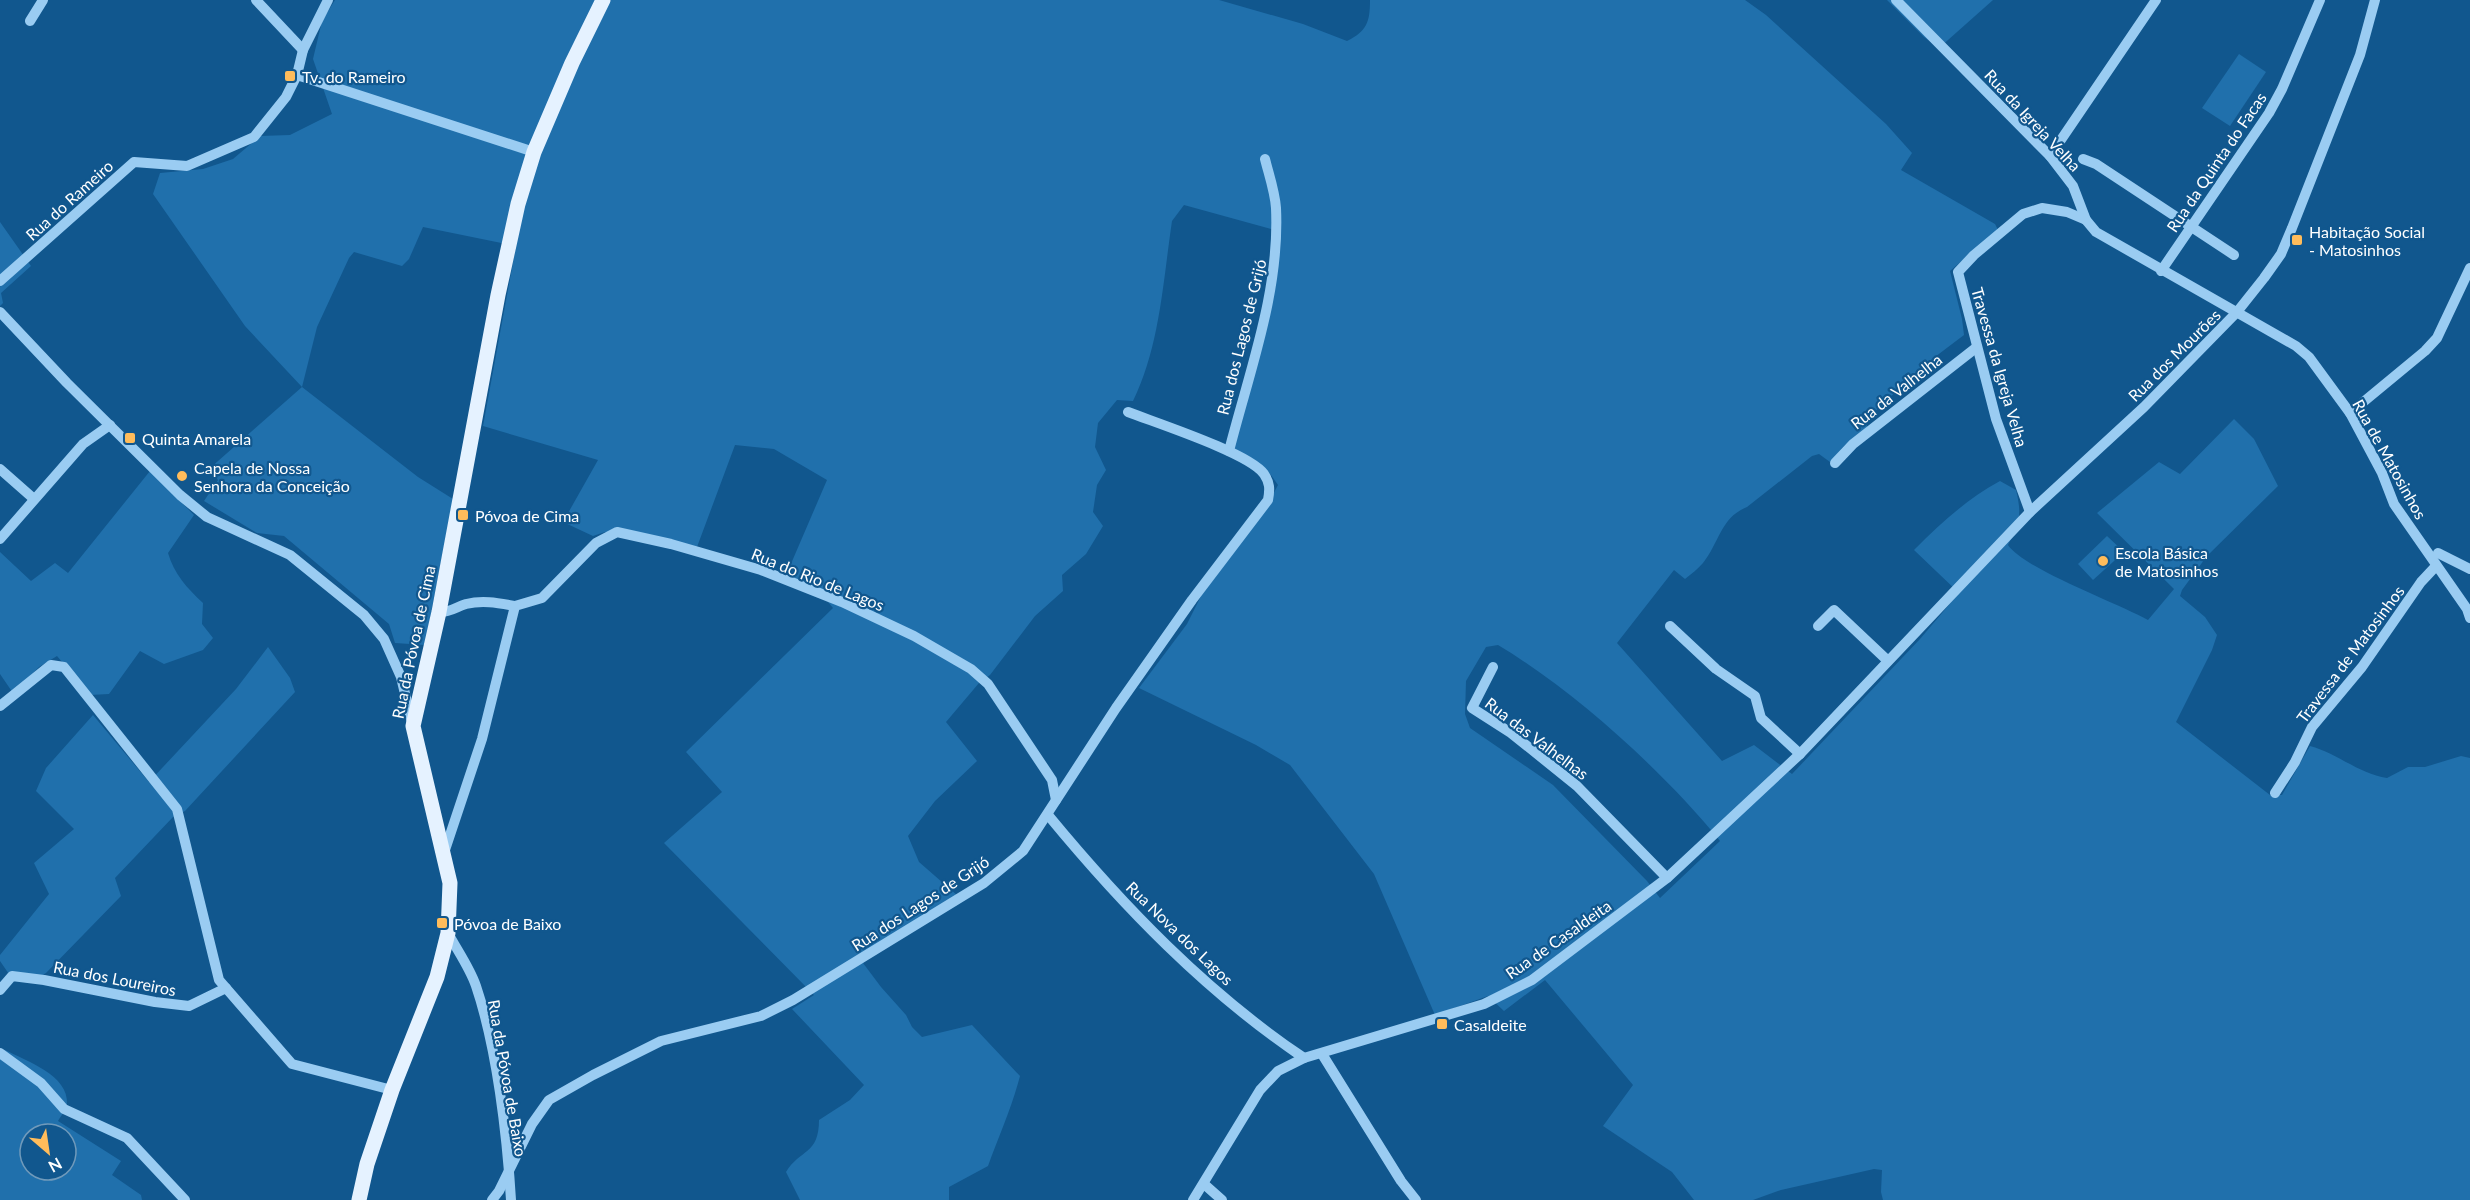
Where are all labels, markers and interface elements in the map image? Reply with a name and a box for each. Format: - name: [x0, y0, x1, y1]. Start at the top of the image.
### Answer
- street label: Rua da Igreja Velha: [1981, 65, 2085, 175]
- place label: Tv. do Rameiro: [302, 67, 406, 86]
- marker: Tv. do Rameiro: [283, 69, 297, 83]
- street label: Rua da Quinta do Facas: [2162, 89, 2270, 235]
- street label: Rua do Rameiro: [22, 156, 116, 244]
- place label: Habitação Social - Matosinhos: [2309, 222, 2425, 259]
- marker: Habitação Social - Matosinhos: [2290, 233, 2304, 247]
- street label: Rua dos Lagos de Grijó: [1212, 257, 1270, 417]
- street label: Travessa da Igreja Velha: [1968, 285, 2032, 449]
- street label: Rua dos Mourões: [2124, 305, 2224, 405]
- street label: Rua da Valhelha: [1847, 349, 1945, 433]
- street label: Rua de Matosinhos: [2349, 396, 2431, 522]
- place label: Quinta Amarela: [142, 429, 251, 448]
- marker: Quinta Amarela: [123, 431, 137, 445]
- place label: Capela de Nossa Senhora da Conceição: [194, 458, 350, 495]
- marker: Capela de Nossa Senhora da Conceição: [175, 469, 189, 483]
- place label: Póvoa de Cima: [475, 506, 579, 525]
- marker: Póvoa de Cima: [456, 508, 470, 522]
- place label: Escola Básica de Matosinhos: [2115, 543, 2218, 580]
- street label: Rua do Rio de Lagos: [749, 544, 887, 614]
- marker: Escola Básica de Matosinhos: [2096, 554, 2110, 568]
- street label: Rua da Póvoa de Cima: [387, 564, 439, 720]
- street label: Travessa de Matosinhos: [2292, 582, 2408, 726]
- street label: Rua das Valhelhas: [1482, 693, 1592, 783]
- street label: Rua dos Lagos de Grijó: [848, 852, 992, 954]
- street label: Rua Nova dos Lagos: [1123, 877, 1237, 989]
- street label: Rua de Casaldeita: [1502, 896, 1614, 982]
- place label: Póvoa de Baixo: [454, 914, 561, 933]
- marker: Póvoa de Baixo: [435, 916, 449, 930]
- street label: Rua dos Loureiros: [52, 957, 178, 999]
- street label: Rua da Póvoa de Baixo: [485, 998, 531, 1158]
- place label: Casaldeite: [1454, 1015, 1527, 1034]
- marker: Casaldeite: [1435, 1017, 1449, 1031]
- north arrow: [18, 1122, 78, 1182]
- text: N: [46, 1154, 66, 1177]

